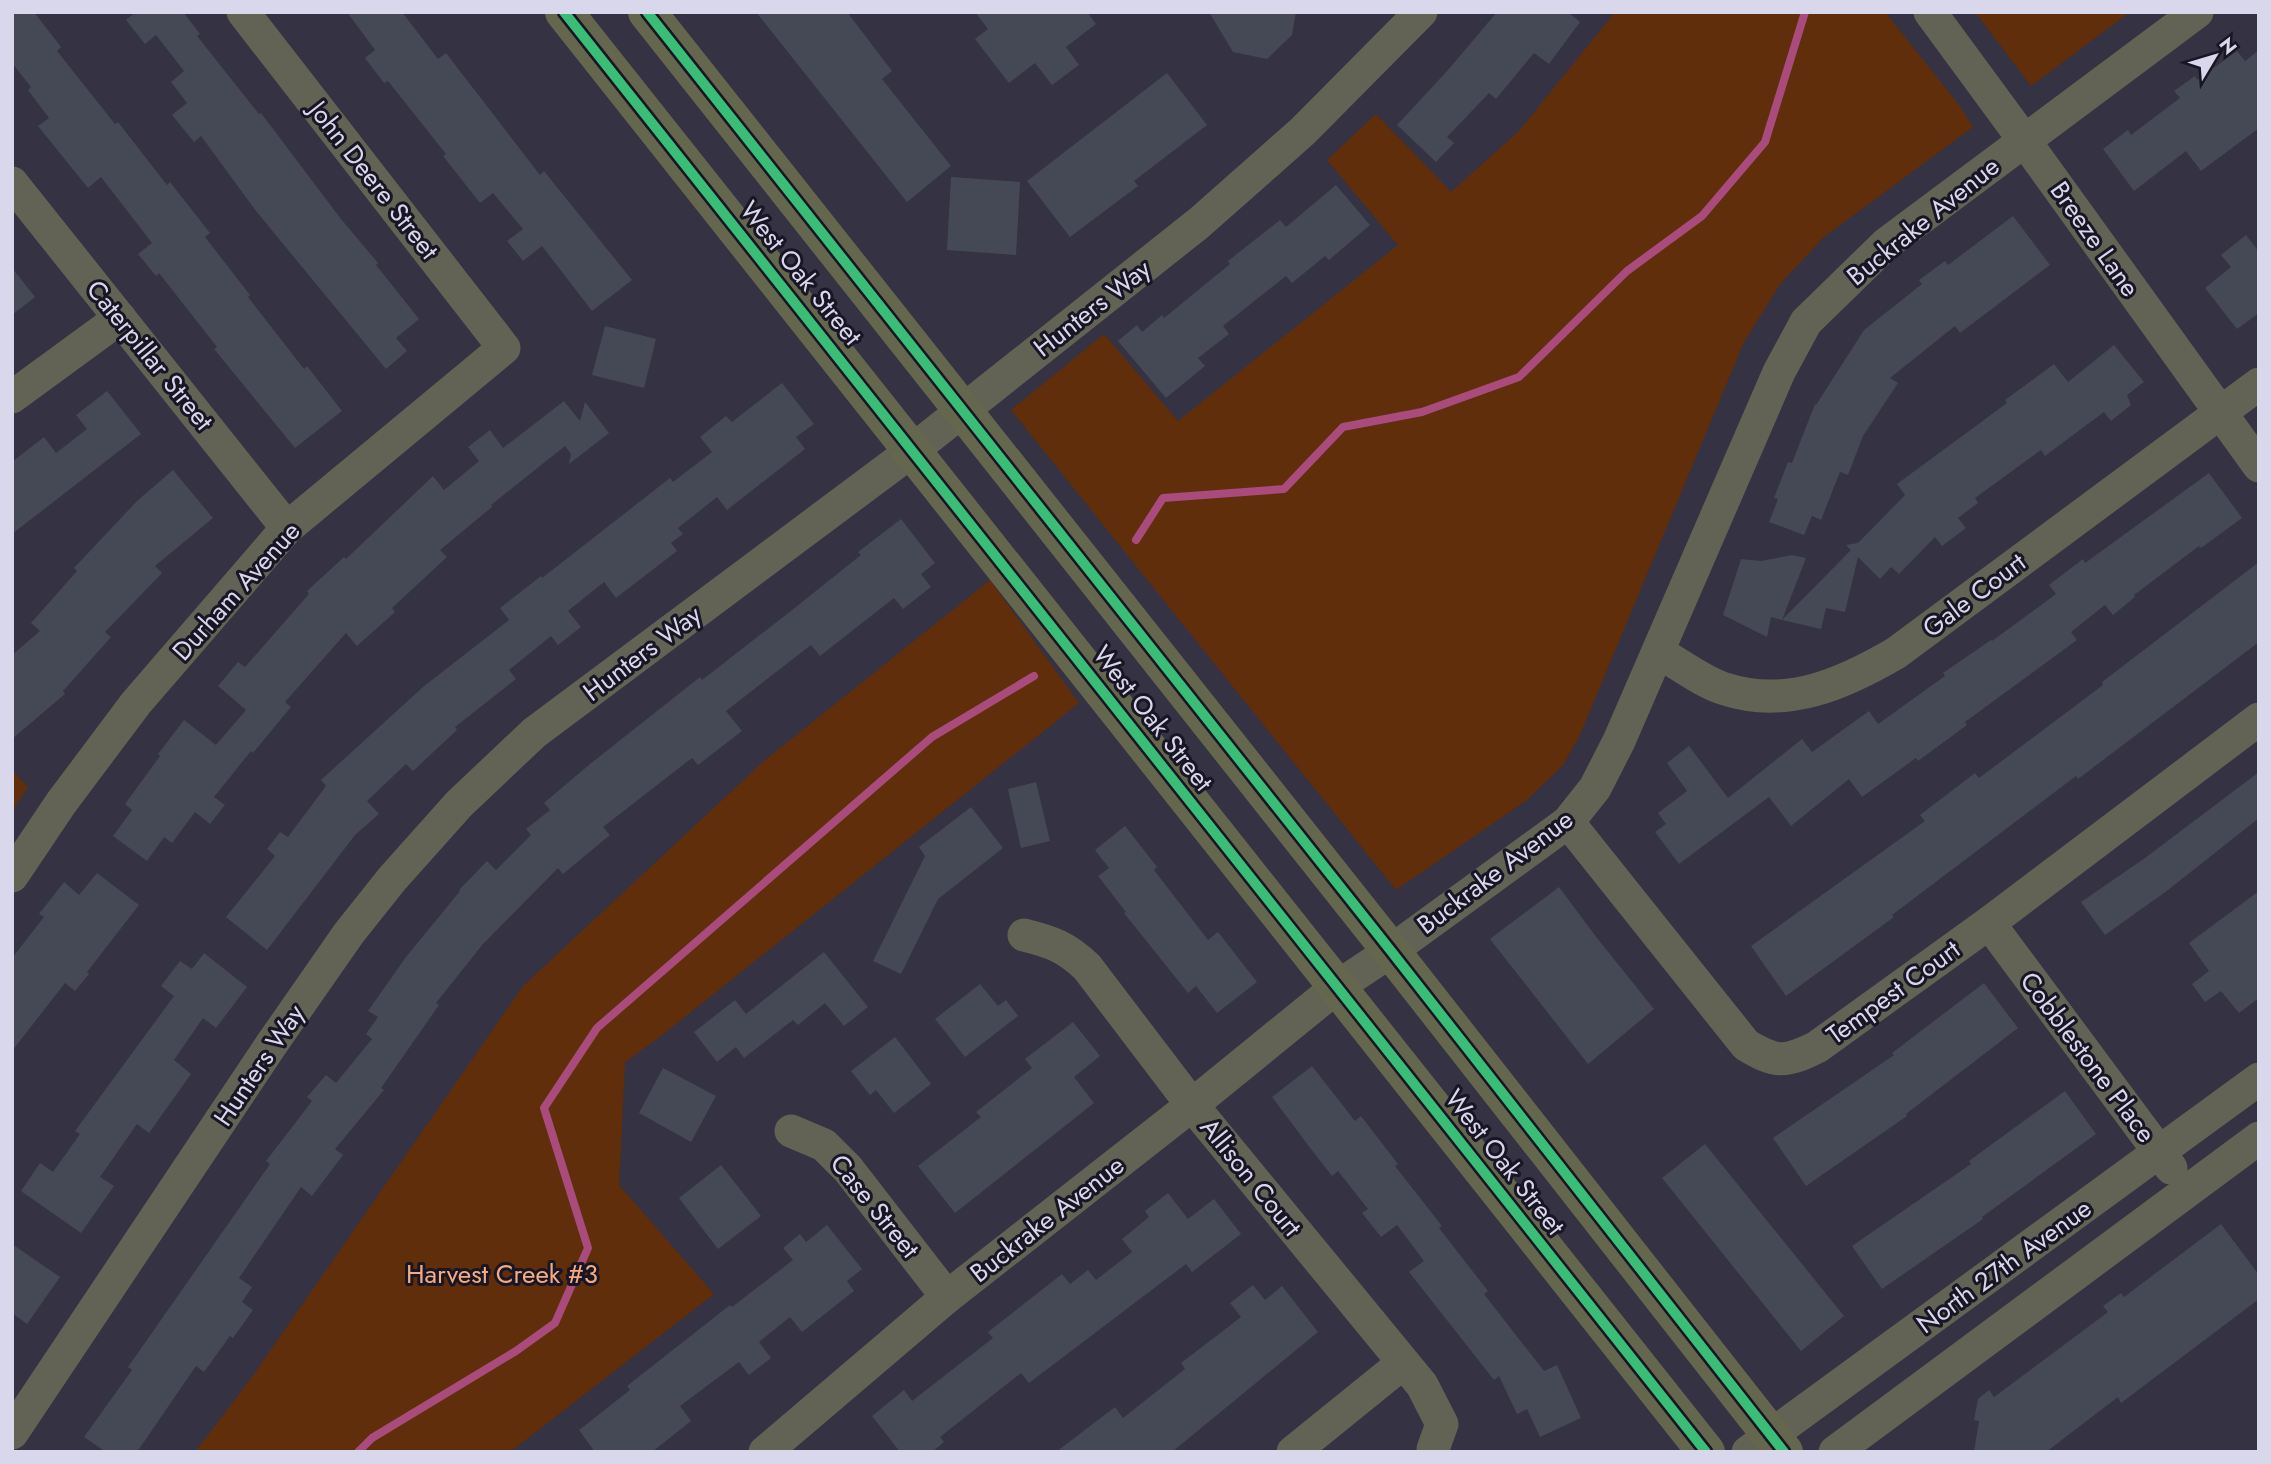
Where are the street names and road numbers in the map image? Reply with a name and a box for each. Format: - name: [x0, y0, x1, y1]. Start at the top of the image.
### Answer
- street label: John Deere Street: [298, 90, 448, 268]
- street label: Buckrake Avenue: [1839, 147, 2007, 295]
- street label: Breeze Lane: [2041, 173, 2149, 305]
- street label: West Oak Street: [731, 193, 872, 354]
- street label: Hunters Way: [1025, 250, 1159, 366]
- street label: Caterpillar Street: [77, 272, 223, 439]
- street label: Durham Avenue: [163, 513, 309, 669]
- street label: Gale Court: [1914, 543, 2034, 646]
- street label: Hunters Way: [575, 595, 710, 710]
- street label: West Oak Street: [1084, 637, 1223, 800]
- street label: Buckrake Avenue: [1409, 801, 1581, 943]
- street label: Tempest Court: [1818, 930, 1968, 1053]
- street label: Cobblestone Place: [2011, 964, 2165, 1150]
- street label: Hunters Way: [204, 996, 314, 1134]
- street label: West Oak Street: [1436, 1081, 1575, 1244]
- street label: Allison Court: [1191, 1110, 1311, 1245]
- street label: Case Street: [821, 1146, 929, 1267]
- street label: Buckrake Avenue: [962, 1147, 1132, 1291]
- street label: North 27th Avenue: [1909, 1189, 2099, 1343]

